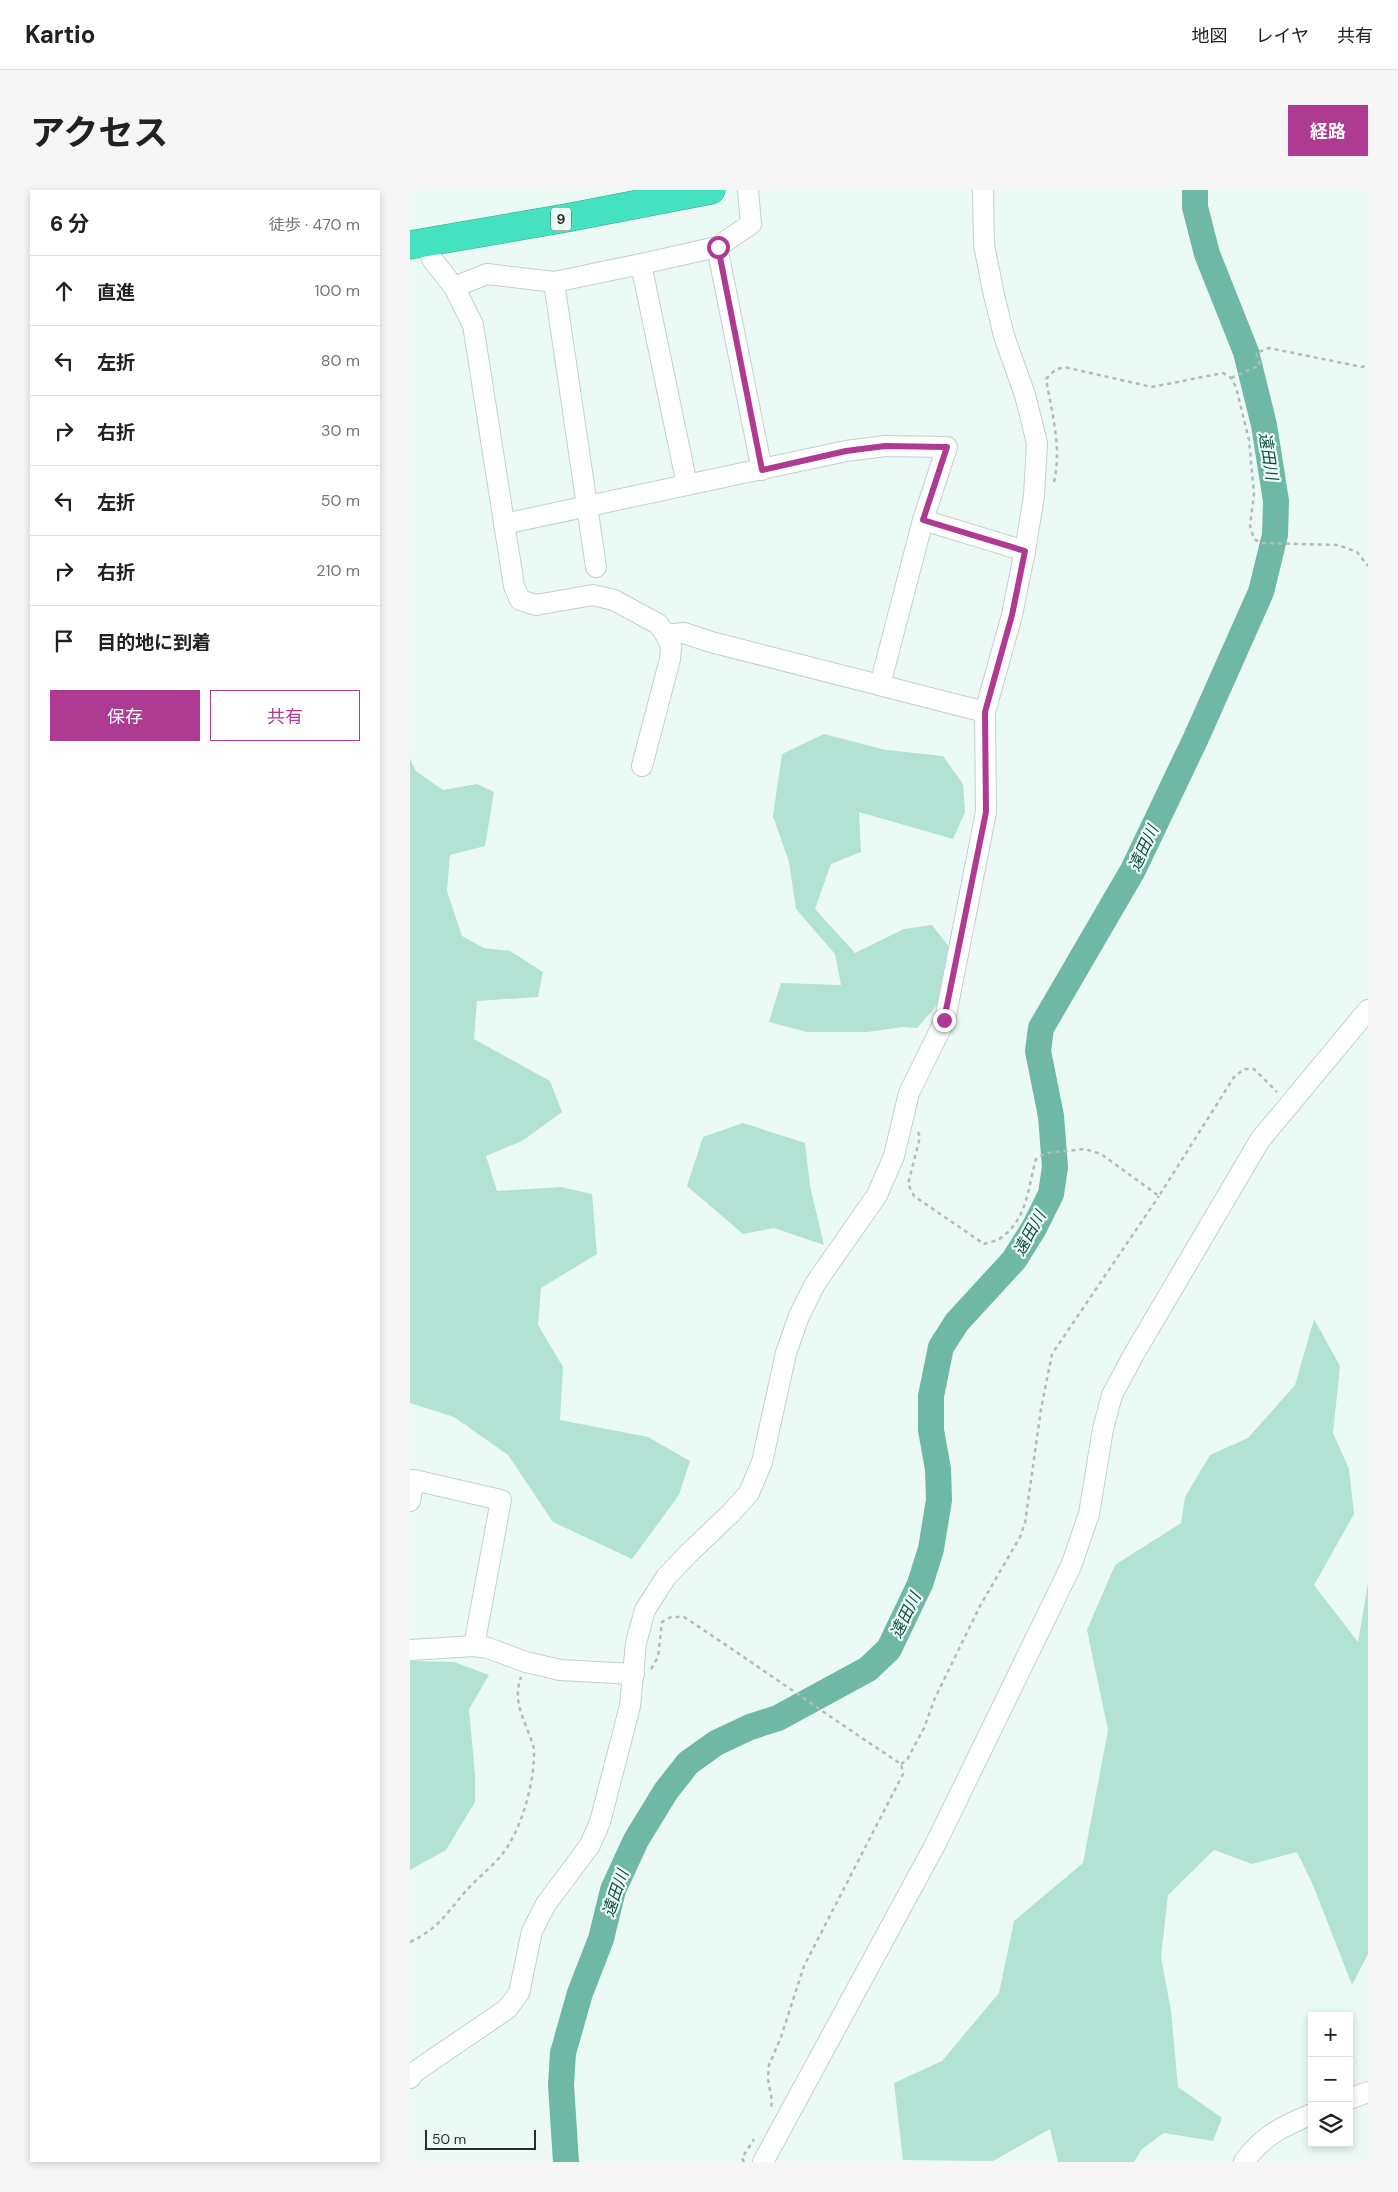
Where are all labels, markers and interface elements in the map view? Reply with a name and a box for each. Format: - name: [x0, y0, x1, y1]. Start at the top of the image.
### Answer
- text: Kartio: [25, 19, 95, 50]
- text: 地図: [1192, 24, 1228, 48]
- text: レイヤ: [1256, 24, 1309, 48]
- text: 共有: [1337, 24, 1373, 48]
- button: 経路: [1288, 105, 1368, 156]
- text: アクセス: [30, 110, 168, 156]
- road number: 9: [551, 208, 571, 230]
- text: 6 分: [50, 210, 89, 238]
- text: 徒歩 · 470 m: [269, 214, 360, 235]
- route start: [707, 236, 730, 259]
- icon: ahead: [50, 277, 78, 305]
- text: 直進: [97, 280, 135, 305]
- text: 100 m: [315, 280, 360, 301]
- icon: left: [50, 347, 78, 375]
- text: 左折: [97, 350, 135, 375]
- text: 80 m: [321, 350, 360, 371]
- icon: right: [50, 417, 78, 445]
- text: 右折: [97, 420, 135, 445]
- text: 30 m: [321, 420, 360, 441]
- water label: 遠田川: [1254, 431, 1283, 483]
- icon: left: [50, 487, 78, 515]
- text: 左折: [97, 490, 135, 515]
- text: 50 m: [321, 490, 360, 511]
- icon: right: [50, 557, 78, 585]
- text: 右折: [97, 560, 135, 585]
- text: 210 m: [316, 560, 360, 581]
- icon: arrive: [50, 627, 78, 655]
- text: 目的地に到着: [97, 630, 211, 655]
- button: 保存: [50, 690, 200, 741]
- button: 共有: [210, 690, 360, 741]
- water label: 遠田川: [1124, 820, 1164, 874]
- route end: [933, 1009, 956, 1032]
- water label: 遠田川: [1009, 1205, 1051, 1259]
- water label: 遠田川: [885, 1587, 926, 1641]
- water label: 遠田川: [598, 1865, 634, 1919]
- map controls: [1308, 2012, 1353, 2147]
- button: +: [1308, 2012, 1353, 2057]
- button: −: [1308, 2057, 1353, 2102]
- button: layers: [1308, 2102, 1353, 2147]
- scale bar: [425, 2127, 536, 2150]
- text: 50 m: [432, 2130, 466, 2148]

